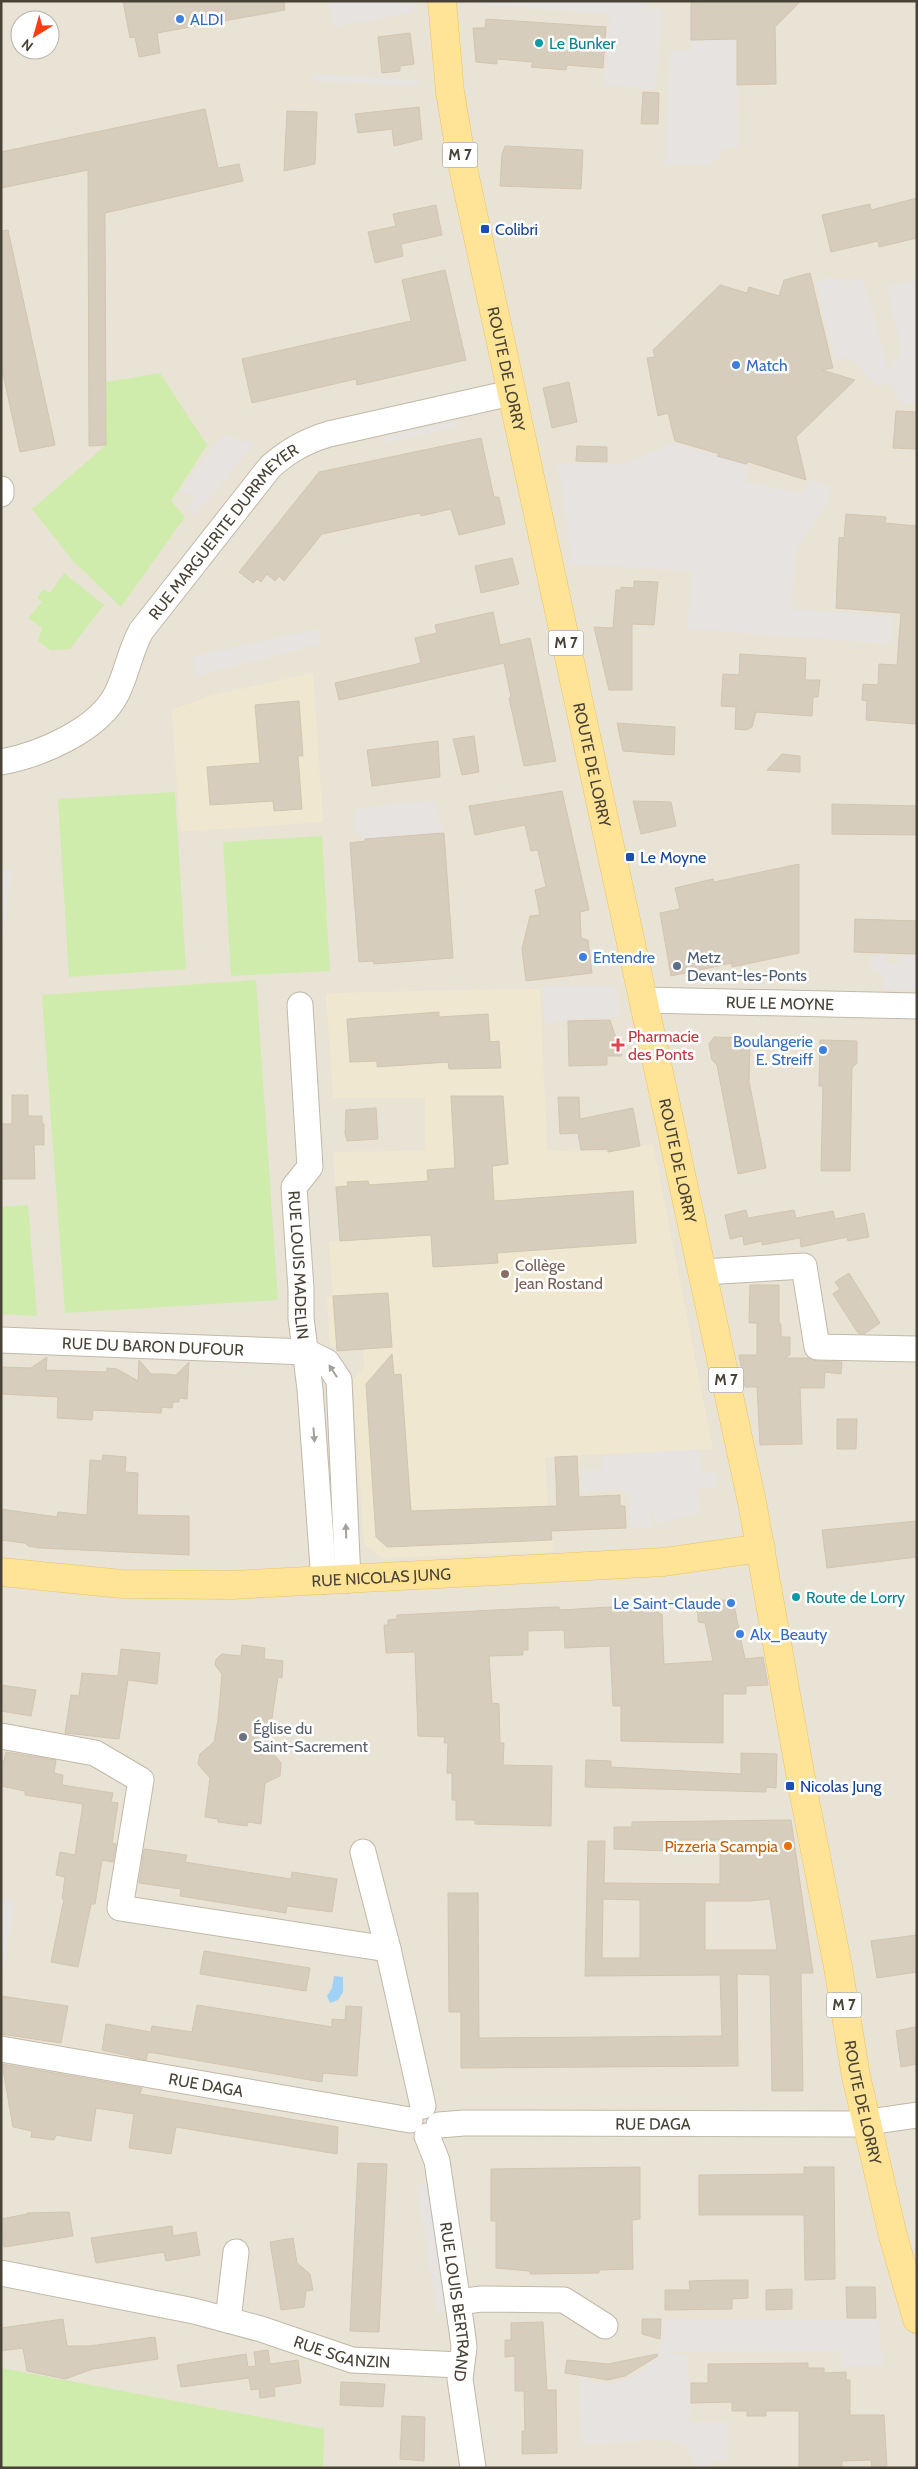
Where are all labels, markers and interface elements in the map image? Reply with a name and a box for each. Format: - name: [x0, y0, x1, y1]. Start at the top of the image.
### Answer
- north arrow: [10, 10, 60, 60]
- place label: ALDI: [190, 10, 224, 29]
- marker: ALDI: [174, 13, 186, 25]
- place label: Le Bunker: [549, 34, 616, 53]
- text: N: [18, 35, 37, 56]
- marker: Le Bunker: [533, 37, 545, 49]
- road number: M 7: [442, 142, 478, 168]
- place label: Colibri: [495, 220, 538, 239]
- marker: Colibri: [479, 223, 491, 235]
- street label: ROUTE DE LORRY: [484, 305, 529, 434]
- place label: Match: [746, 356, 788, 375]
- marker: Match: [730, 359, 742, 371]
- street label: RUE MARGUERITE DURRMEYER: [144, 439, 302, 623]
- road number: M 7: [548, 630, 584, 656]
- street label: ROUTE DE LORRY: [570, 701, 615, 830]
- place label: Le Moyne: [640, 848, 706, 867]
- marker: Le Moyne: [624, 851, 636, 863]
- place label: Entendre: [593, 948, 655, 967]
- place label: Metz Devant-les-Ponts: [687, 948, 807, 985]
- marker: Entendre: [577, 951, 589, 963]
- marker: Metz Devant-les-Ponts: [671, 960, 683, 972]
- street label: RUE LE MOYNE: [726, 992, 834, 1014]
- place label: Pharmacie des Ponts: [628, 1027, 699, 1064]
- place label: Boulangerie E. Streiff: [733, 1032, 814, 1069]
- marker: Pharmacie des Ponts: [612, 1039, 624, 1051]
- marker: Boulangerie E. Streiff: [817, 1044, 829, 1056]
- street label: ROUTE DE LORRY: [655, 1096, 701, 1225]
- street label: RUE LOUIS MADELIN: [285, 1190, 313, 1340]
- place label: Collège Jean Rostand: [514, 1256, 603, 1293]
- marker: Collège Jean Rostand: [499, 1268, 511, 1280]
- street label: RUE DU BARON DUFOUR: [62, 1333, 244, 1359]
- one-way arrow: [328, 1364, 338, 1377]
- road number: M 7: [708, 1368, 744, 1392]
- one-way arrow: [310, 1428, 318, 1444]
- one-way arrow: [341, 1523, 349, 1539]
- street label: RUE NICOLAS JUNG: [311, 1564, 451, 1590]
- place label: Route de Lorry: [806, 1588, 905, 1607]
- marker: Route de Lorry: [790, 1591, 802, 1603]
- place label: Le Saint-Claude: [613, 1594, 721, 1613]
- marker: Le Saint-Claude: [725, 1597, 737, 1609]
- place label: Alx_Beauty: [750, 1625, 827, 1644]
- marker: Alx_Beauty: [734, 1628, 746, 1640]
- place label: Église du Saint-Sacrement: [253, 1719, 369, 1756]
- marker: Église du Saint-Sacrement: [237, 1731, 249, 1743]
- place label: Nicolas Jung: [800, 1777, 882, 1796]
- marker: Nicolas Jung: [784, 1780, 796, 1792]
- place label: Pizzeria Scampia: [664, 1837, 778, 1856]
- marker: Pizzeria Scampia: [782, 1840, 794, 1852]
- road number: M 7: [826, 1992, 862, 2018]
- street label: ROUTE DE LORRY: [841, 2039, 886, 2167]
- street label: RUE DAGA: [167, 2069, 245, 2100]
- street label: RUE DAGA: [615, 2114, 691, 2133]
- street label: RUE LOUIS BERTRAND: [437, 2220, 474, 2383]
- street label: RUE SGANZIN: [291, 2331, 391, 2371]

